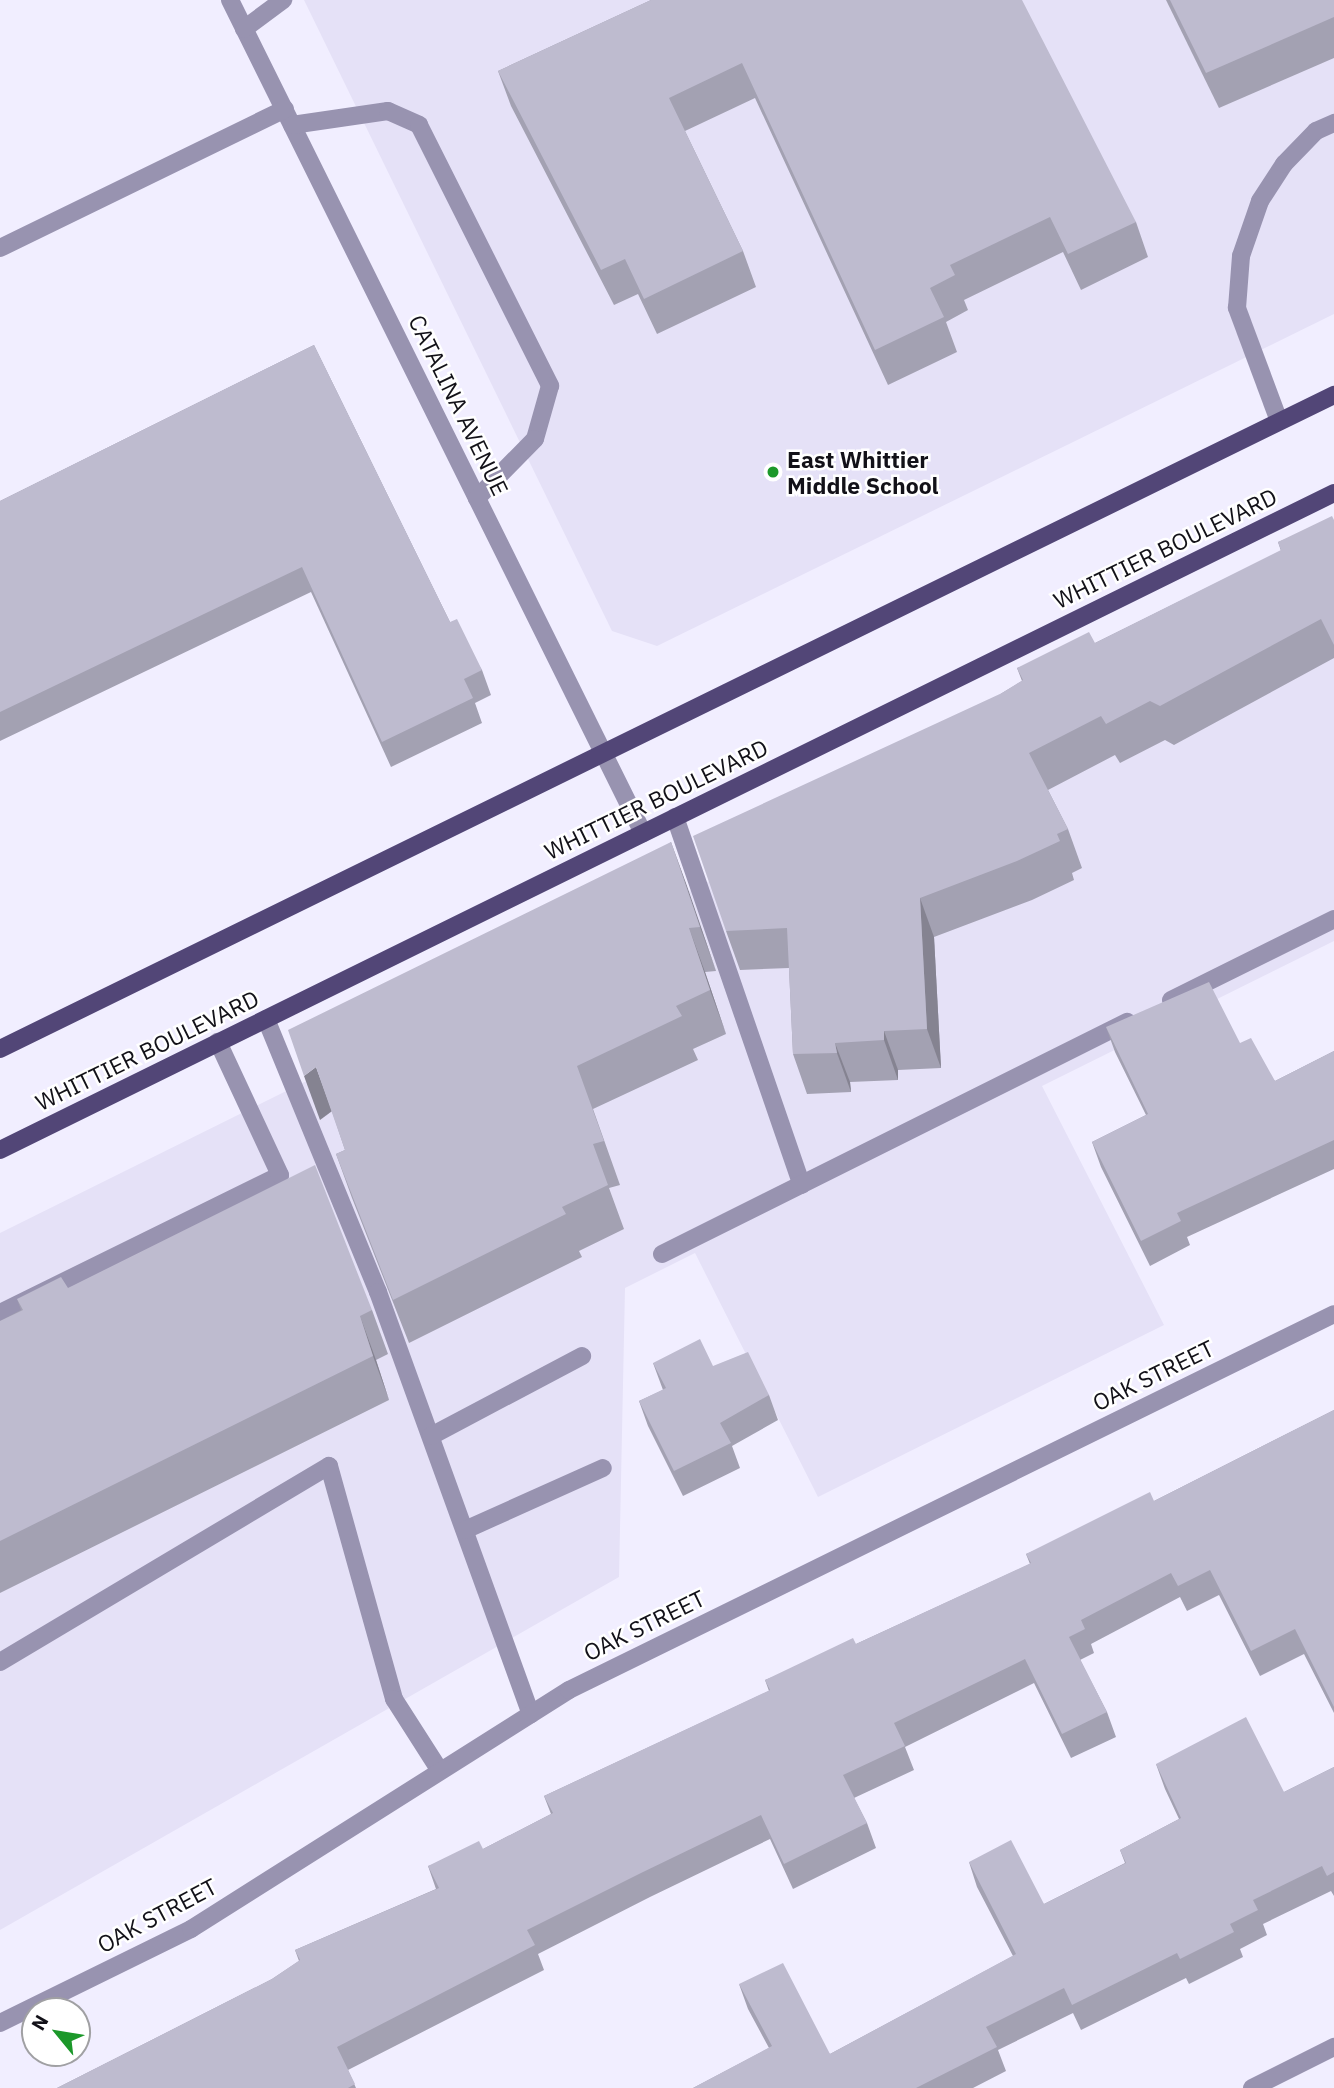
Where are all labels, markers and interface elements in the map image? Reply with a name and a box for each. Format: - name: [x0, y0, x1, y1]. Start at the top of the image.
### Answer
- street label: CATALINA AVENUE: [403, 310, 515, 500]
- place label: East Whittier Middle School: [787, 445, 939, 499]
- marker: East Whittier Middle School: [765, 464, 781, 480]
- street label: WHITTIER BOULEVARD: [1049, 482, 1281, 614]
- street label: WHITTIER BOULEVARD: [540, 733, 772, 865]
- street label: WHITTIER BOULEVARD: [31, 984, 263, 1116]
- street label: OAK STREET: [1088, 1334, 1218, 1416]
- street label: OAK STREET: [579, 1584, 709, 1666]
- street label: OAK STREET: [92, 1872, 222, 1958]
- north arrow: [21, 1997, 91, 2067]
- text: N: [26, 2011, 53, 2034]

